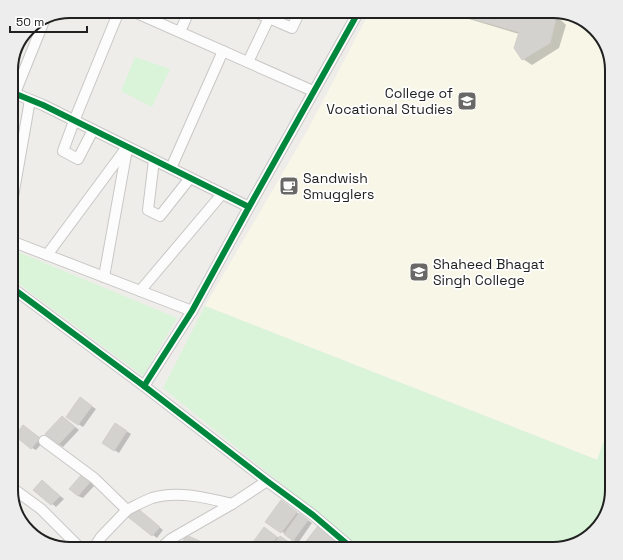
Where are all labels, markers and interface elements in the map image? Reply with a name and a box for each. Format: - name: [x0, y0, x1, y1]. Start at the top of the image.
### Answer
- scale bar: [10, 8, 87, 34]
- text: 50 m: [16, 14, 44, 30]
- place label: College of Vocational Studies: [326, 84, 453, 118]
- school or university icon: College of Vocational Studies: [456, 90, 478, 112]
- place label: Sandwish Smugglers: [303, 169, 374, 203]
- cafe icon: Sandwish Smugglers: [278, 175, 300, 197]
- place label: Shaheed Bhagat Singh College: [433, 255, 545, 289]
- school or university icon: Shaheed Bhagat Singh College: [408, 261, 430, 283]

